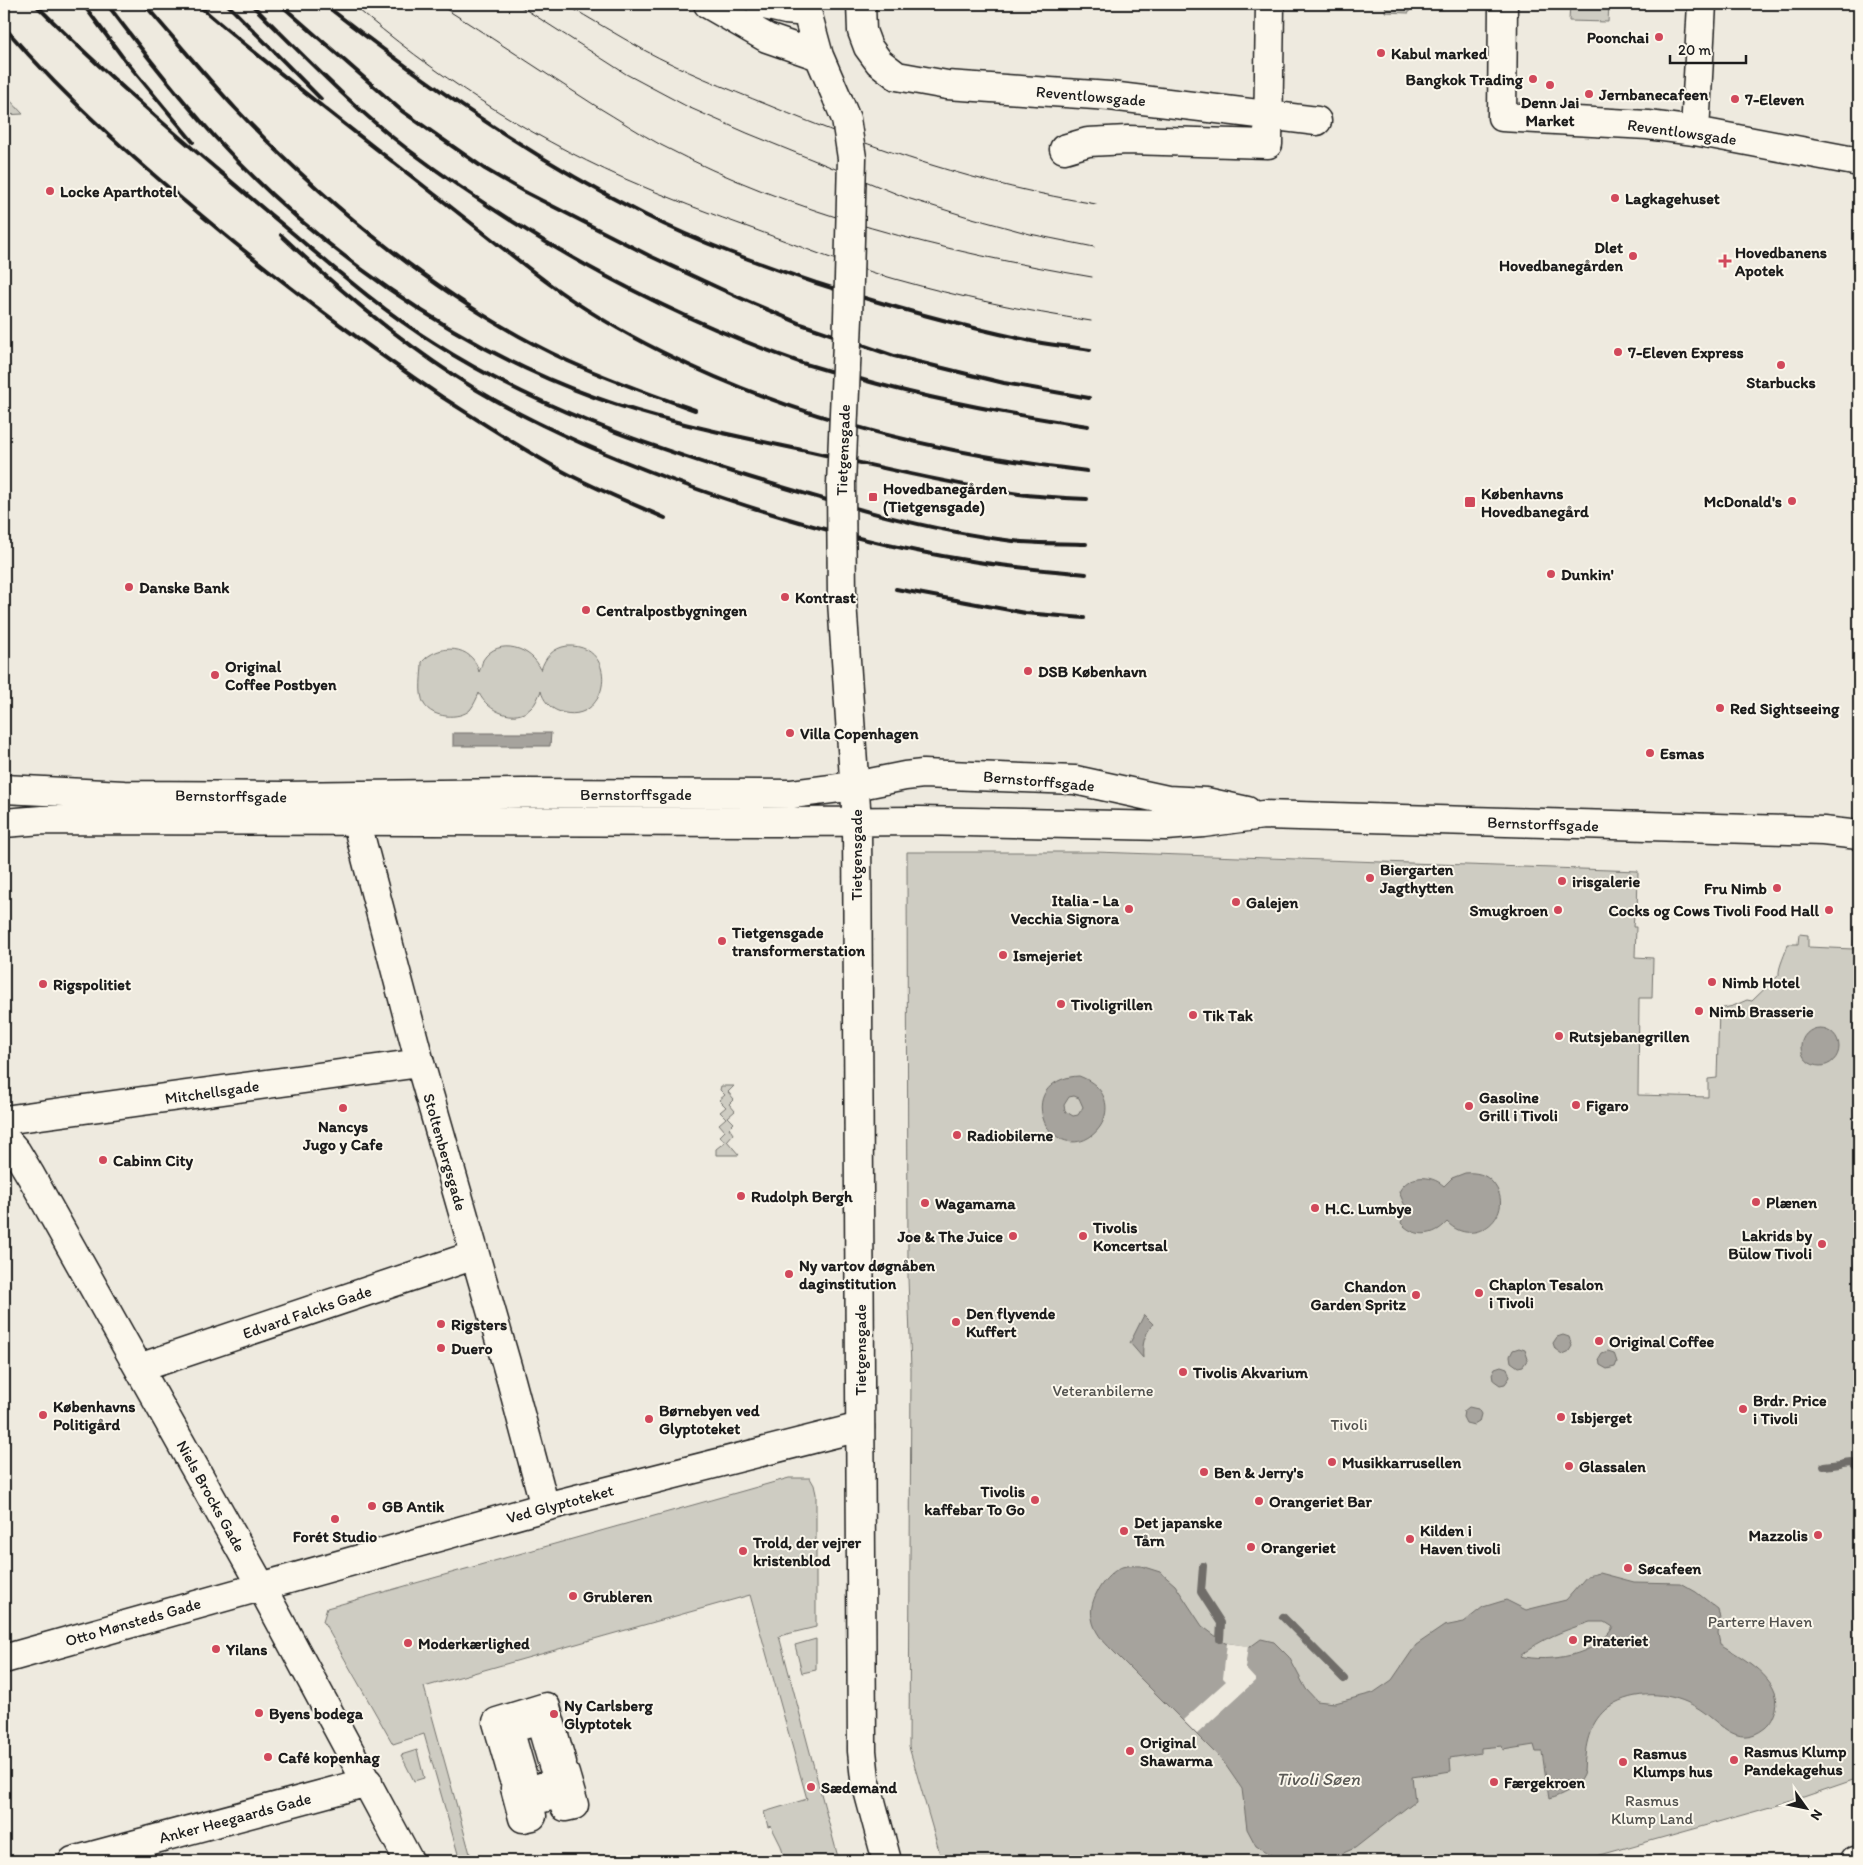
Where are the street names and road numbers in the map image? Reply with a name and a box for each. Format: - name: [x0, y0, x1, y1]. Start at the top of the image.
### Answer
- street label: Reventlowsgade: [1035, 82, 1147, 110]
- street label: Reventlowsgade: [1626, 115, 1738, 149]
- street label: Tietgensgade: [832, 404, 854, 496]
- street label: Bernstorffsgade: [982, 767, 1096, 795]
- street label: Bernstorffsgade: [580, 785, 692, 804]
- street label: Bernstorffsgade: [175, 786, 287, 806]
- street label: Tietgensgade: [847, 809, 866, 901]
- street label: Bernstorffsgade: [1487, 813, 1599, 835]
- street label: Mitchellsgade: [164, 1076, 260, 1108]
- street label: Stoltenbergsgade: [419, 1091, 471, 1213]
- street label: Edvard Falcks Gade: [240, 1281, 374, 1343]
- street label: Tietgensgade: [851, 1304, 870, 1396]
- street label: Niels Brocks Gade: [172, 1437, 250, 1555]
- street label: Ved Glyptoteket: [504, 1481, 616, 1527]
- street label: Otto Mønsteds Gade: [63, 1593, 203, 1650]
- street label: Anker Heegaards Gade: [157, 1789, 313, 1847]

